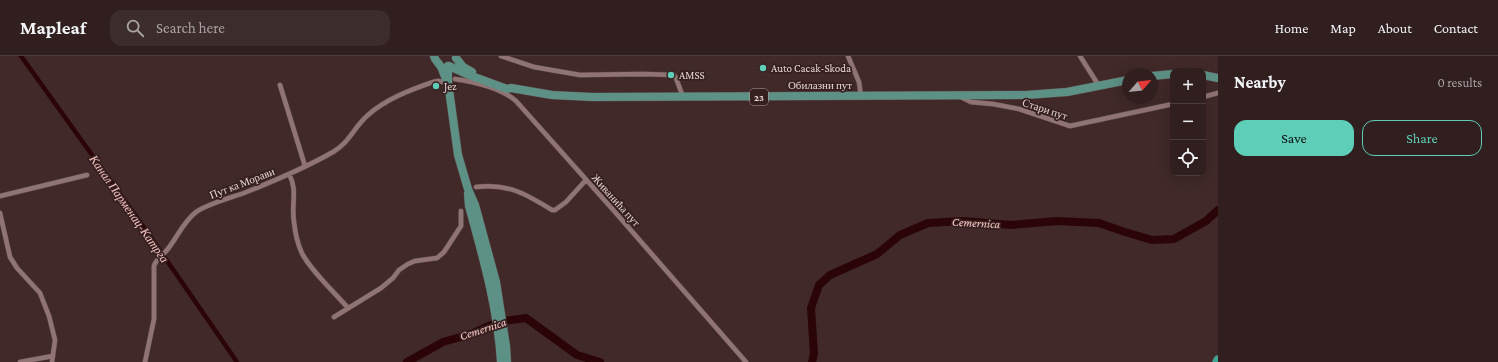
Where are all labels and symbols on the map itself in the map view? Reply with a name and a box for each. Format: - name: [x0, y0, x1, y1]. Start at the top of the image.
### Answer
- place label: Auto Cacak-Skoda: [771, 62, 851, 74]
- marker: Auto Cacak-Skoda: [758, 63, 768, 73]
- north arrow: [1122, 68, 1158, 104]
- place label: AMSS: [679, 69, 705, 81]
- marker: AMSS: [666, 70, 676, 80]
- street label: Обилазни пут: [788, 79, 852, 91]
- place label: Jez: [443, 80, 457, 93]
- marker: Jez: [431, 81, 441, 91]
- road number: 23: [750, 89, 768, 105]
- street label: Стари пут: [1021, 96, 1069, 122]
- water label: Канал Парменац-Катрга: [86, 152, 171, 265]
- street label: Пут ка Морави: [208, 165, 276, 201]
- street label: Живанића пут: [589, 171, 643, 229]
- water label: Cemernica: [952, 215, 1001, 231]
- water label: Cemernica: [458, 315, 508, 343]

